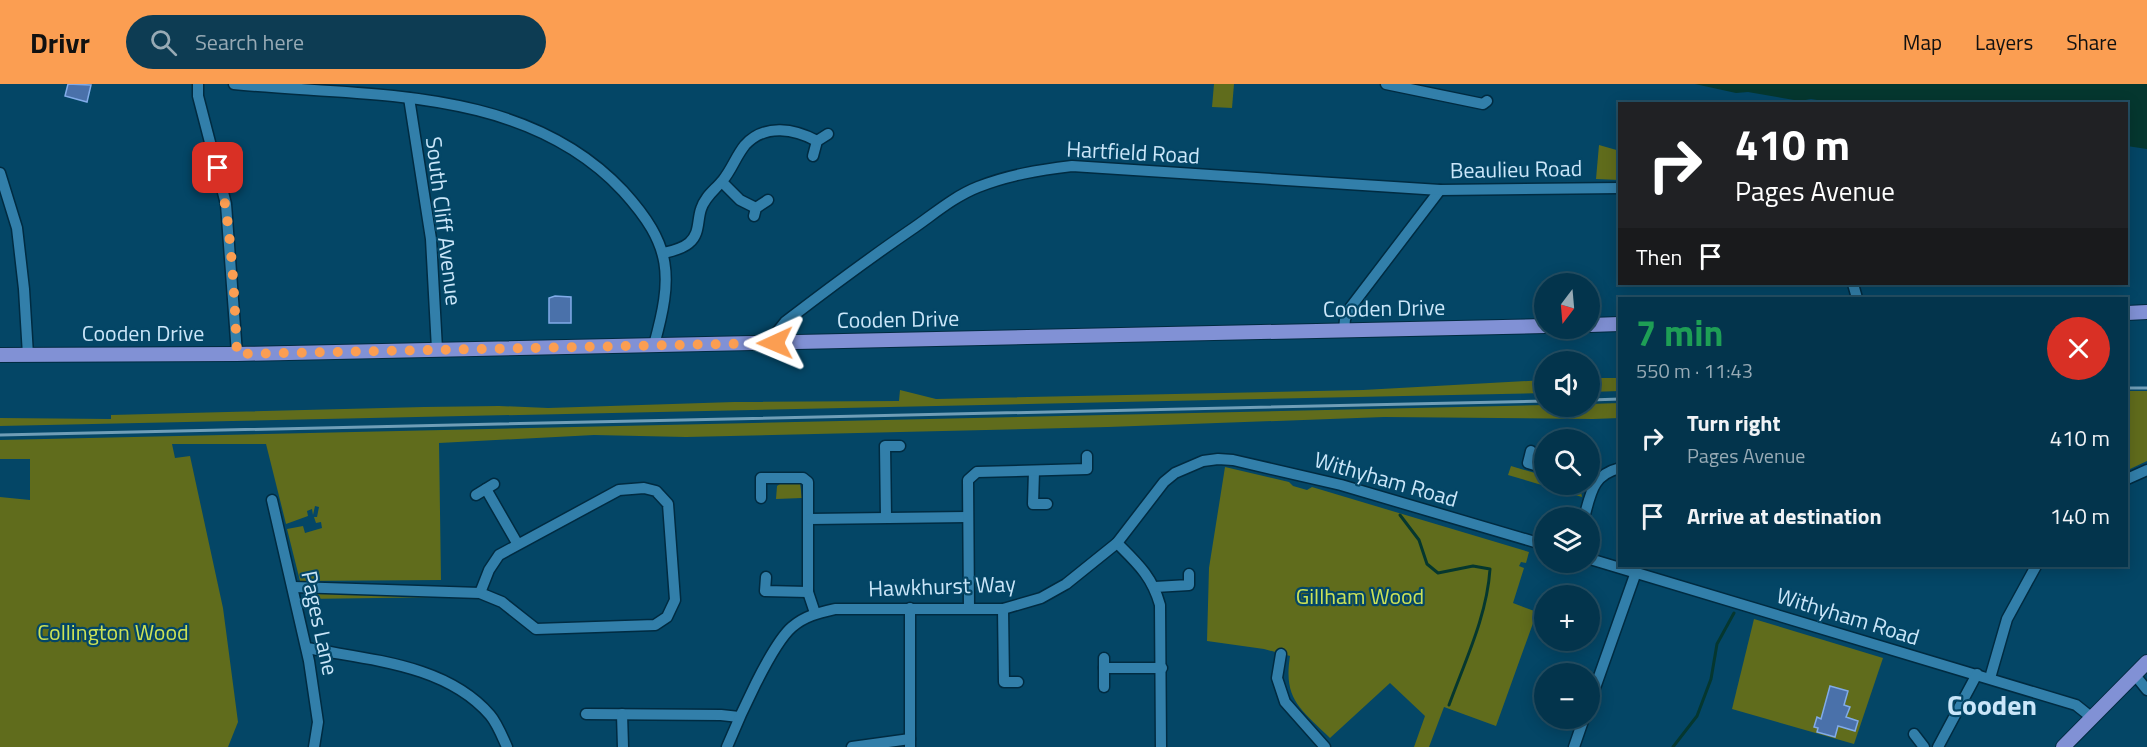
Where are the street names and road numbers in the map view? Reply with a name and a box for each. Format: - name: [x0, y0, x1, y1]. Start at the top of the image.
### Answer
- street label: Hartfield Road: [1065, 132, 1201, 172]
- street label: South Cliff Avenue: [417, 135, 471, 307]
- street label: Beaulieu Road: [1449, 151, 1583, 187]
- street label: Cooden Drive: [1322, 290, 1446, 326]
- street label: Cooden Drive: [836, 301, 960, 337]
- street label: Cooden Drive: [82, 316, 204, 350]
- street label: Withyham Road: [1310, 442, 1462, 516]
- street label: Hawkhurst Way: [868, 566, 1017, 606]
- street label: Pages Lane: [292, 568, 348, 678]
- street label: Withyham Road: [1772, 578, 1924, 654]

